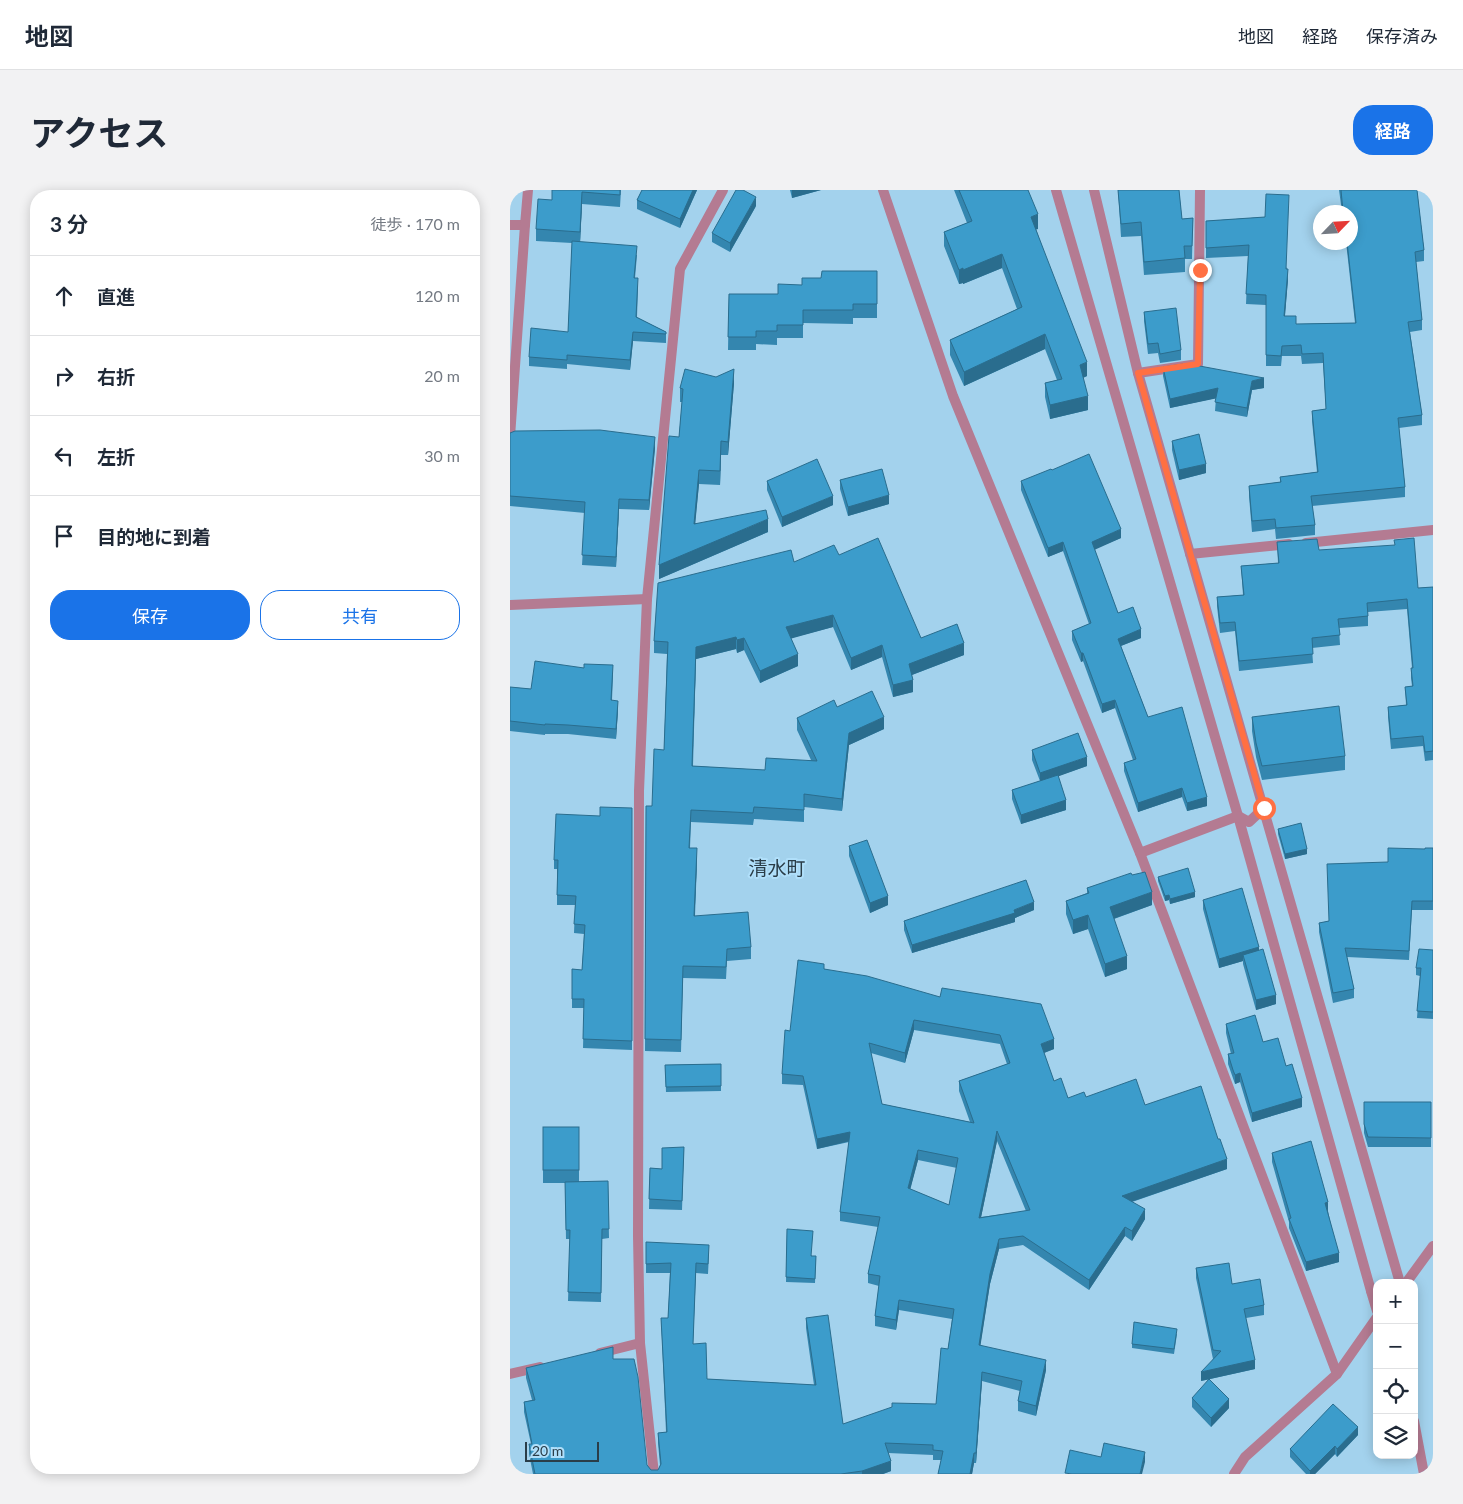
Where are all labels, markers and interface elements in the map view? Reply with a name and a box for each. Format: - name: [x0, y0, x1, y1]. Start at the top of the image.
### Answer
- text: 地図: [25, 21, 73, 50]
- text: 地図: [1238, 25, 1274, 47]
- text: 経路: [1302, 25, 1338, 47]
- text: 保存済み: [1366, 25, 1438, 47]
- button: 経路: [1353, 105, 1433, 155]
- text: アクセス: [30, 111, 168, 153]
- north arrow: [1313, 205, 1358, 250]
- text: 3 分: [50, 211, 88, 236]
- text: 徒歩 · 170 m: [371, 214, 460, 233]
- route end: [1189, 259, 1212, 282]
- icon: ahead: [50, 282, 78, 310]
- text: 直進: [97, 285, 135, 308]
- text: 120 m: [415, 286, 460, 305]
- icon: right: [50, 362, 78, 390]
- text: 右折: [97, 365, 135, 388]
- text: 20 m: [424, 366, 460, 385]
- icon: left: [50, 442, 78, 470]
- text: 左折: [97, 445, 135, 468]
- text: 30 m: [424, 446, 460, 465]
- icon: arrive: [50, 522, 78, 550]
- text: 目的地に到着: [97, 525, 211, 548]
- button: 保存: [50, 590, 250, 640]
- button: 共有: [260, 590, 460, 640]
- route start: [1253, 797, 1276, 820]
- district label: 清水町: [748, 856, 806, 879]
- map controls: [1373, 1279, 1418, 1459]
- button: +: [1373, 1279, 1418, 1324]
- button: −: [1373, 1324, 1418, 1369]
- button: locate: [1373, 1369, 1418, 1414]
- button: layers: [1373, 1414, 1418, 1459]
- scale bar: [525, 1439, 599, 1462]
- text: 20 m: [532, 1442, 563, 1459]

